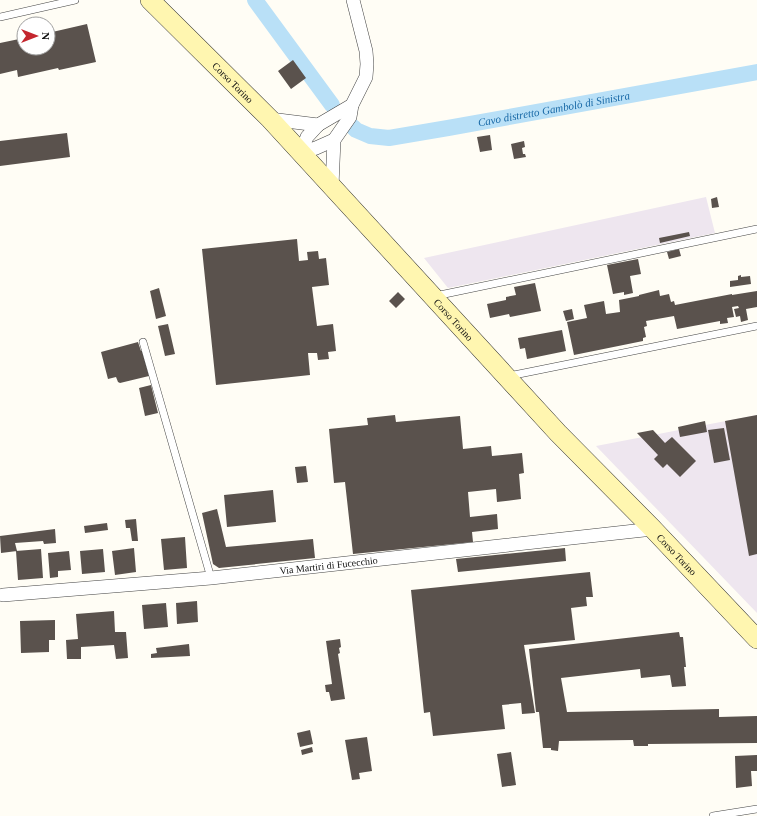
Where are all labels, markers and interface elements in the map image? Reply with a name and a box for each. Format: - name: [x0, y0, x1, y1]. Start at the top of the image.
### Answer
- north arrow: [16, 16, 56, 56]
- text: N: [40, 32, 52, 40]
- street label: Corso Torino: [210, 60, 255, 105]
- water label: Cavo distretto Gambolò di Sinistra: [477, 89, 631, 128]
- street label: Corso Torino: [432, 297, 475, 343]
- street label: Corso Torino: [654, 532, 699, 578]
- street label: Via Martiri di Fucecchio: [279, 555, 378, 576]

